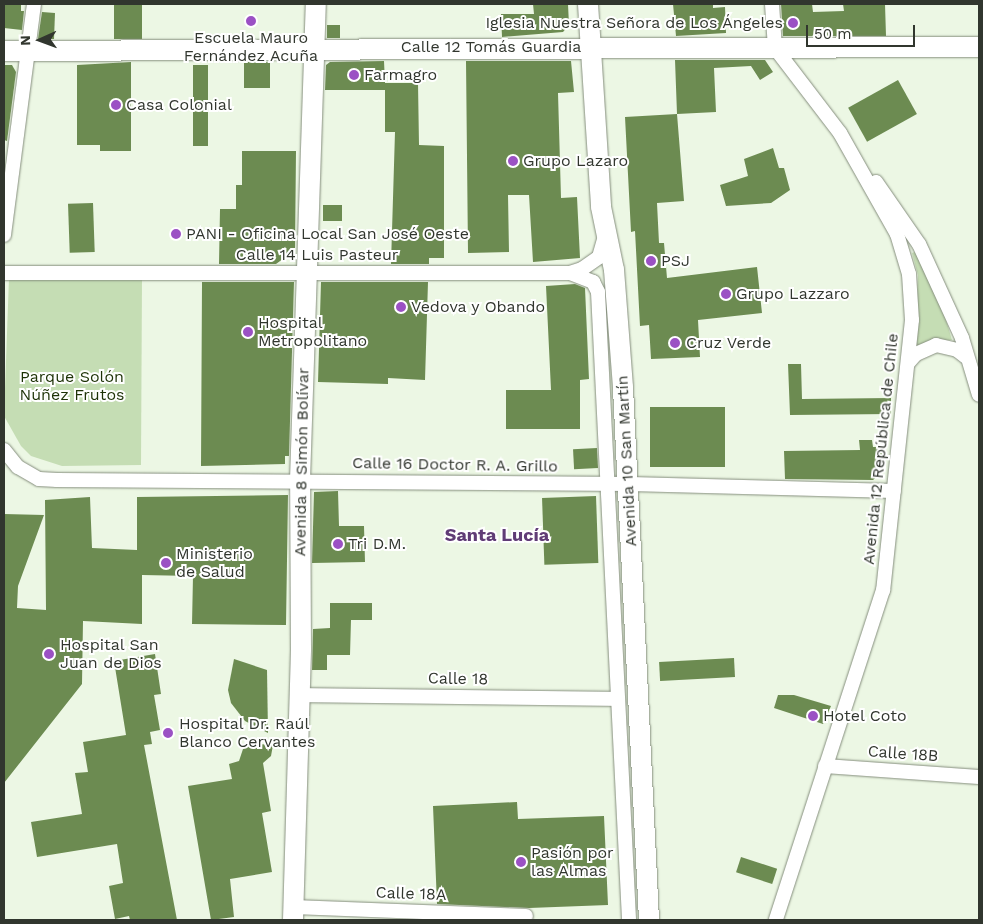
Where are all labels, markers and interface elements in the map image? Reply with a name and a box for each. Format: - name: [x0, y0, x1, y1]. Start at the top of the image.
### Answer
- place label: Iglesia Nuestra Señora de Los Ángeles: [484, 13, 783, 33]
- north arrow: [15, 15, 65, 65]
- marker: Escuela Mauro Fernández Acuña: [245, 15, 257, 27]
- scale bar: [808, 15, 917, 47]
- marker: Iglesia Nuestra Señora de Los Ángeles: [787, 17, 799, 29]
- text: 50 m: [814, 25, 851, 43]
- place label: Escuela Mauro Fernández Acuña: [184, 28, 318, 66]
- text: N: [17, 35, 33, 46]
- street label: Calle 12 Tomás Guardia: [400, 37, 582, 57]
- place label: Farmagro: [364, 65, 437, 85]
- marker: Farmagro: [348, 69, 360, 81]
- place label: Casa Colonial: [126, 95, 232, 115]
- marker: Casa Colonial: [110, 99, 122, 111]
- place label: Grupo Lazaro: [523, 151, 628, 171]
- marker: Grupo Lazaro: [507, 155, 519, 167]
- place label: PANI - Oficina Local San José Oeste: [186, 224, 470, 244]
- marker: PANI - Oficina Local San José Oeste: [170, 228, 182, 240]
- street label: Calle 14 Luis Pasteur: [236, 245, 398, 265]
- place label: PSJ: [661, 251, 690, 271]
- marker: PSJ: [645, 255, 657, 267]
- place label: Grupo Lazzaro: [736, 284, 850, 304]
- marker: Grupo Lazzaro: [720, 288, 732, 300]
- place label: Vedova y Obando: [411, 297, 546, 317]
- marker: Vedova y Obando: [395, 301, 407, 313]
- place label: Hospital Metropolitano: [258, 313, 367, 351]
- marker: Hospital Metropolitano: [242, 326, 254, 338]
- street label: Avenida 12 República de Chile: [859, 332, 903, 566]
- place label: Cruz Verde: [686, 333, 772, 353]
- marker: Cruz Verde: [668, 336, 682, 350]
- park label: Parque Solón Núñez Frutos: [20, 367, 124, 405]
- street label: Avenida 8 Simón Bolívar: [291, 367, 313, 557]
- street label: Avenida 10 San Martín: [613, 375, 641, 547]
- street label: Calle 16 Doctor R. A. Grillo: [351, 454, 559, 476]
- district label: Santa Lucía: [445, 524, 549, 546]
- place label: Tri D.M.: [348, 534, 406, 554]
- marker: Tri D.M.: [332, 538, 344, 550]
- place label: Ministerio de Salud: [176, 544, 253, 582]
- marker: Ministerio de Salud: [160, 557, 172, 569]
- place label: Hospital San Juan de Dios: [60, 635, 162, 673]
- marker: Hospital San Juan de Dios: [42, 647, 56, 661]
- street label: Calle 18: [428, 669, 488, 689]
- place label: Hotel Coto: [823, 706, 907, 726]
- marker: Hotel Coto: [807, 710, 819, 722]
- place label: Hospital Dr. Raúl Blanco Cervantes: [179, 714, 315, 752]
- marker: Hospital Dr. Raúl Blanco Cervantes: [161, 726, 175, 740]
- street label: Calle 18B: [867, 742, 939, 766]
- place label: Pasión por las Almas: [531, 843, 614, 881]
- marker: Pasión por las Almas: [515, 856, 527, 868]
- street label: Calle 18A: [375, 883, 447, 905]

